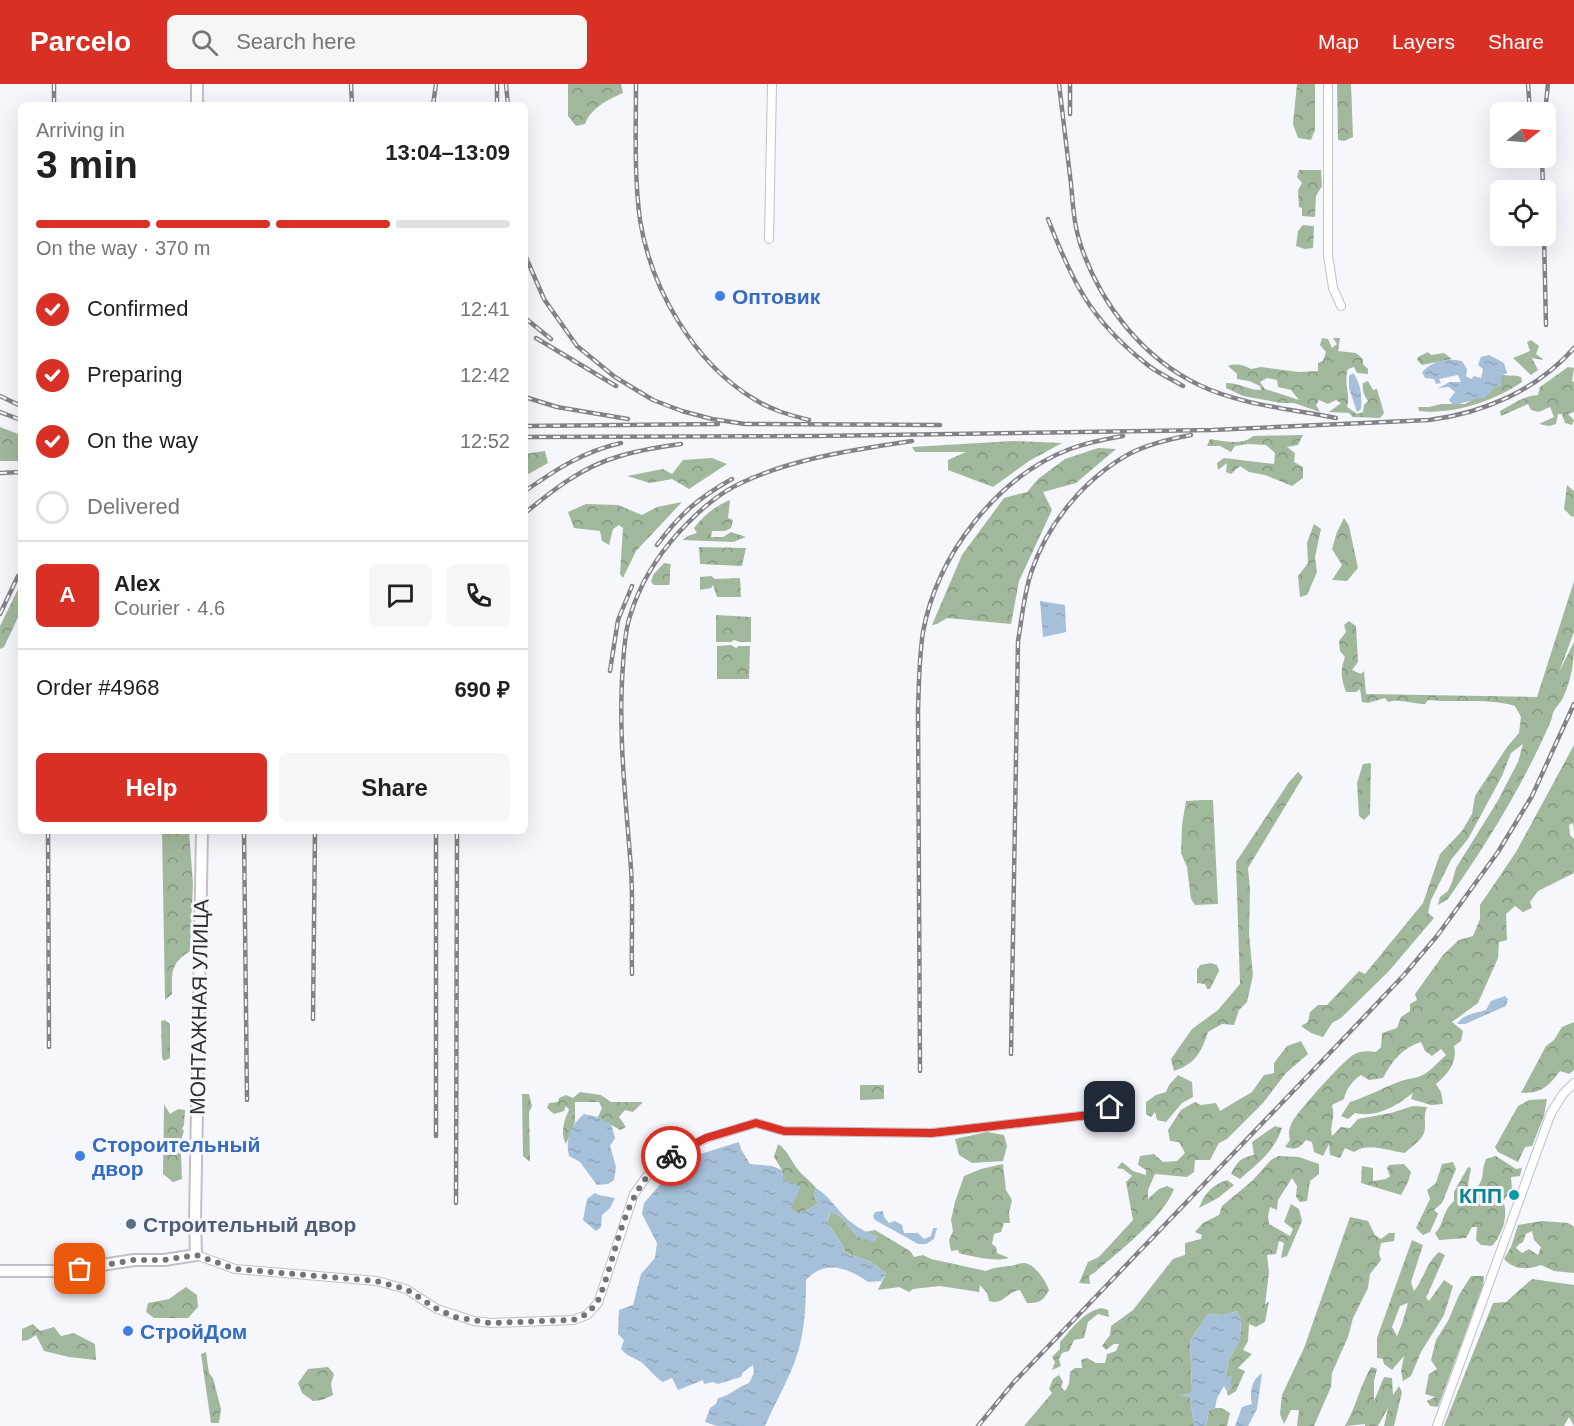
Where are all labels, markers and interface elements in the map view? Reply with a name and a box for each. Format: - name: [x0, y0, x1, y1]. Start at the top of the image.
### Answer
- search box: [167, 15, 587, 69]
- text: Parcelo: [30, 26, 131, 57]
- icon: search: [188, 26, 221, 59]
- text: Search here: [236, 29, 356, 54]
- text: Map: [1318, 30, 1359, 53]
- text: Layers: [1392, 30, 1455, 53]
- text: Share: [1488, 30, 1544, 53]
- north arrow: [1490, 102, 1556, 168]
- map controls: [1490, 102, 1556, 246]
- text: Arriving in: [36, 119, 125, 141]
- text: 13:04–13:09: [385, 140, 510, 165]
- text: 3 min: [36, 143, 138, 186]
- button: locate: [1490, 180, 1556, 246]
- text: On the way · 370 m: [36, 237, 211, 259]
- place label: Оптовик: [732, 285, 821, 308]
- marker: Оптовик: [713, 289, 727, 303]
- icon: check: [36, 293, 69, 326]
- text: Confirmed: [87, 296, 188, 321]
- text: 12:41: [460, 298, 510, 320]
- icon: check: [36, 359, 69, 392]
- text: Preparing: [87, 362, 182, 387]
- text: 12:42: [460, 364, 510, 386]
- icon: check: [36, 425, 69, 458]
- text: On the way: [87, 428, 198, 453]
- text: 12:52: [460, 430, 510, 452]
- text: Delivered: [87, 494, 180, 519]
- button: chat: [369, 564, 432, 627]
- button: phone: [447, 564, 510, 627]
- text: Alex: [114, 571, 160, 596]
- text: A: [60, 582, 75, 607]
- text: Courier · 4.6: [114, 597, 225, 619]
- text: Order #4968: [36, 675, 160, 700]
- text: 690 ₽: [454, 677, 510, 702]
- button: Help: [36, 753, 267, 822]
- button: Share: [279, 753, 510, 822]
- street label: МОНТАЖНАЯ УЛИЦА: [186, 899, 212, 1115]
- pin: [1084, 1081, 1135, 1132]
- icon: home: [1093, 1090, 1126, 1123]
- courier: [641, 1126, 701, 1186]
- place label: Стороительный двор: [92, 1133, 260, 1180]
- icon: bike: [655, 1140, 688, 1173]
- marker: Стороительный двор: [73, 1149, 87, 1163]
- place label: КПП: [1459, 1184, 1502, 1207]
- marker: КПП: [1507, 1188, 1521, 1202]
- place label: Строительный двор: [143, 1213, 356, 1236]
- marker: Строительный двор: [124, 1217, 138, 1231]
- pin: [54, 1243, 105, 1294]
- icon: bag: [63, 1252, 96, 1285]
- place label: СтройДом: [140, 1320, 247, 1343]
- marker: СтройДом: [121, 1324, 135, 1338]

